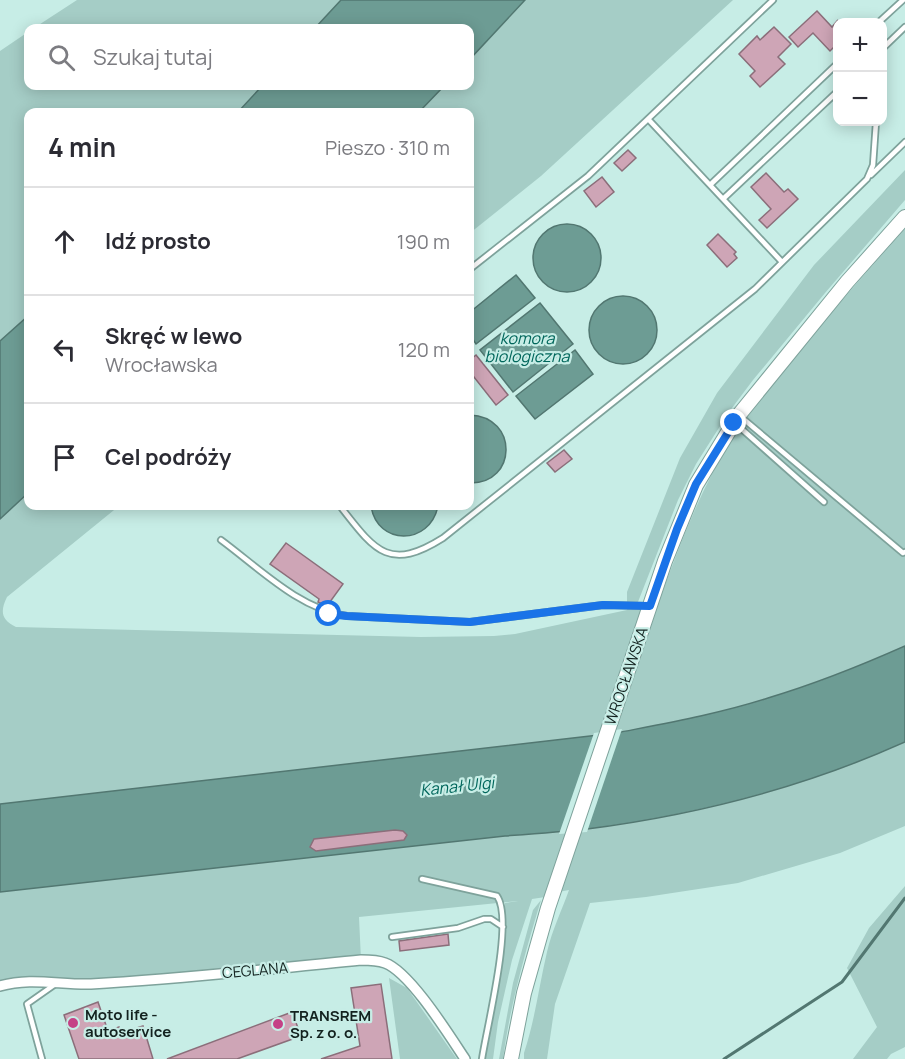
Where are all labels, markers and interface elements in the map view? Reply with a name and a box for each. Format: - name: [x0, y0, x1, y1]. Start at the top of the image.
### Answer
- map controls: [833, 18, 887, 126]
- button: +: [833, 18, 887, 72]
- search box: [24, 24, 474, 90]
- icon: search: [45, 41, 78, 74]
- text: Szukaj tutaj: [93, 42, 213, 72]
- button: −: [833, 72, 887, 126]
- text: 4 min: [48, 129, 116, 165]
- text: Pieszo · 310 m: [325, 134, 450, 161]
- icon: ahead: [48, 225, 81, 258]
- text: Idź prosto: [105, 226, 211, 256]
- text: 190 m: [397, 228, 450, 255]
- text: Skręć w lewo: [105, 321, 242, 351]
- water label: komora biologiczna: [485, 327, 571, 367]
- icon: left: [48, 333, 81, 366]
- text: 120 m: [398, 336, 450, 363]
- text: Wrocławska: [105, 351, 218, 378]
- route end: [720, 409, 746, 435]
- icon: arrive: [48, 441, 81, 474]
- text: Cel podróży: [105, 442, 231, 472]
- route start: [315, 600, 341, 626]
- street label: WROCŁAWSKA: [599, 624, 653, 728]
- water label: Kanał Ulgi: [419, 771, 497, 801]
- street label: CEGLANA: [221, 957, 289, 983]
- place label: Moto life - autoservice: [85, 1004, 171, 1042]
- place label: TRANSREM Sp. z o. o.: [290, 1005, 371, 1043]
- marker: Moto life - autoservice: [66, 1016, 80, 1030]
- marker: TRANSREM Sp. z o. o.: [271, 1017, 285, 1031]

